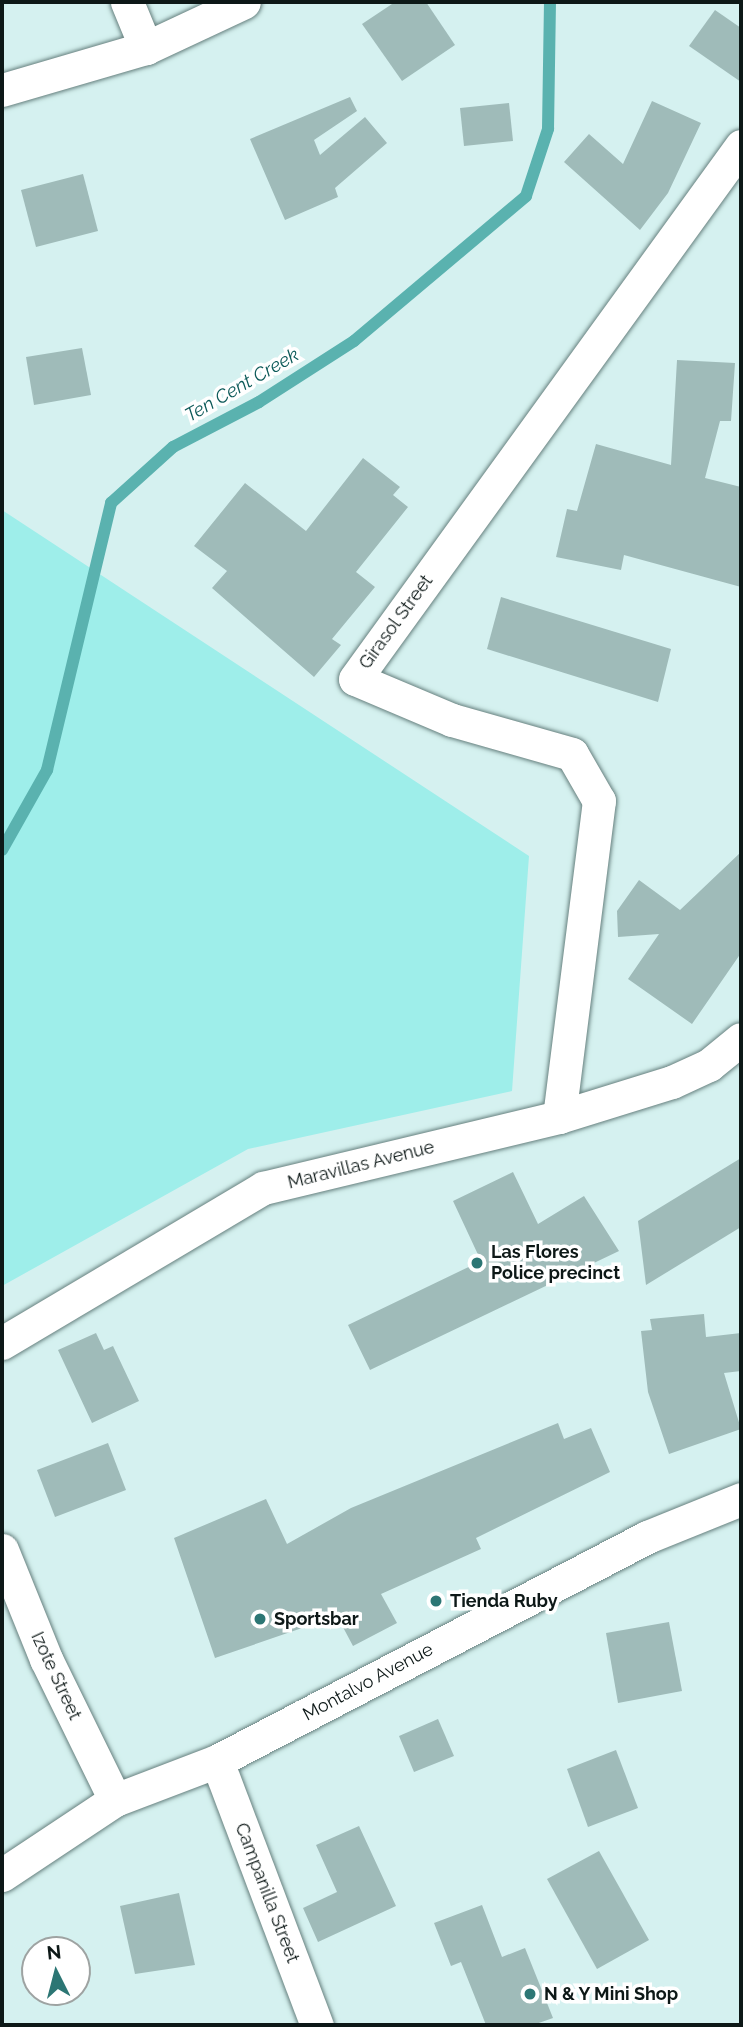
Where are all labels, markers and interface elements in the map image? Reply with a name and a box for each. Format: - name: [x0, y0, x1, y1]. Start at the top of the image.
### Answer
- water label: Ten Cent Creek: [181, 343, 303, 427]
- street label: Girasol Street: [354, 570, 438, 674]
- street label: Maravillas Avenue: [285, 1136, 437, 1194]
- place label: Las Flores Police precinct: [491, 1242, 620, 1284]
- marker: Las Flores Police precinct: [469, 1255, 485, 1271]
- place label: Tienda Ruby: [450, 1590, 558, 1612]
- marker: Tienda Ruby: [428, 1593, 444, 1609]
- place label: Sportsbar: [274, 1608, 359, 1630]
- marker: Sportsbar: [252, 1611, 268, 1627]
- street label: Izote Street: [26, 1629, 86, 1723]
- street label: Montalvo Avenue: [299, 1638, 437, 1726]
- street label: Campanilla Street: [230, 1820, 304, 1966]
- north arrow: [21, 1936, 91, 2006]
- text: N: [46, 1940, 62, 1964]
- place label: N & Y Mini Shop: [544, 1983, 680, 2005]
- marker: N & Y Mini Shop: [522, 1986, 538, 2002]

